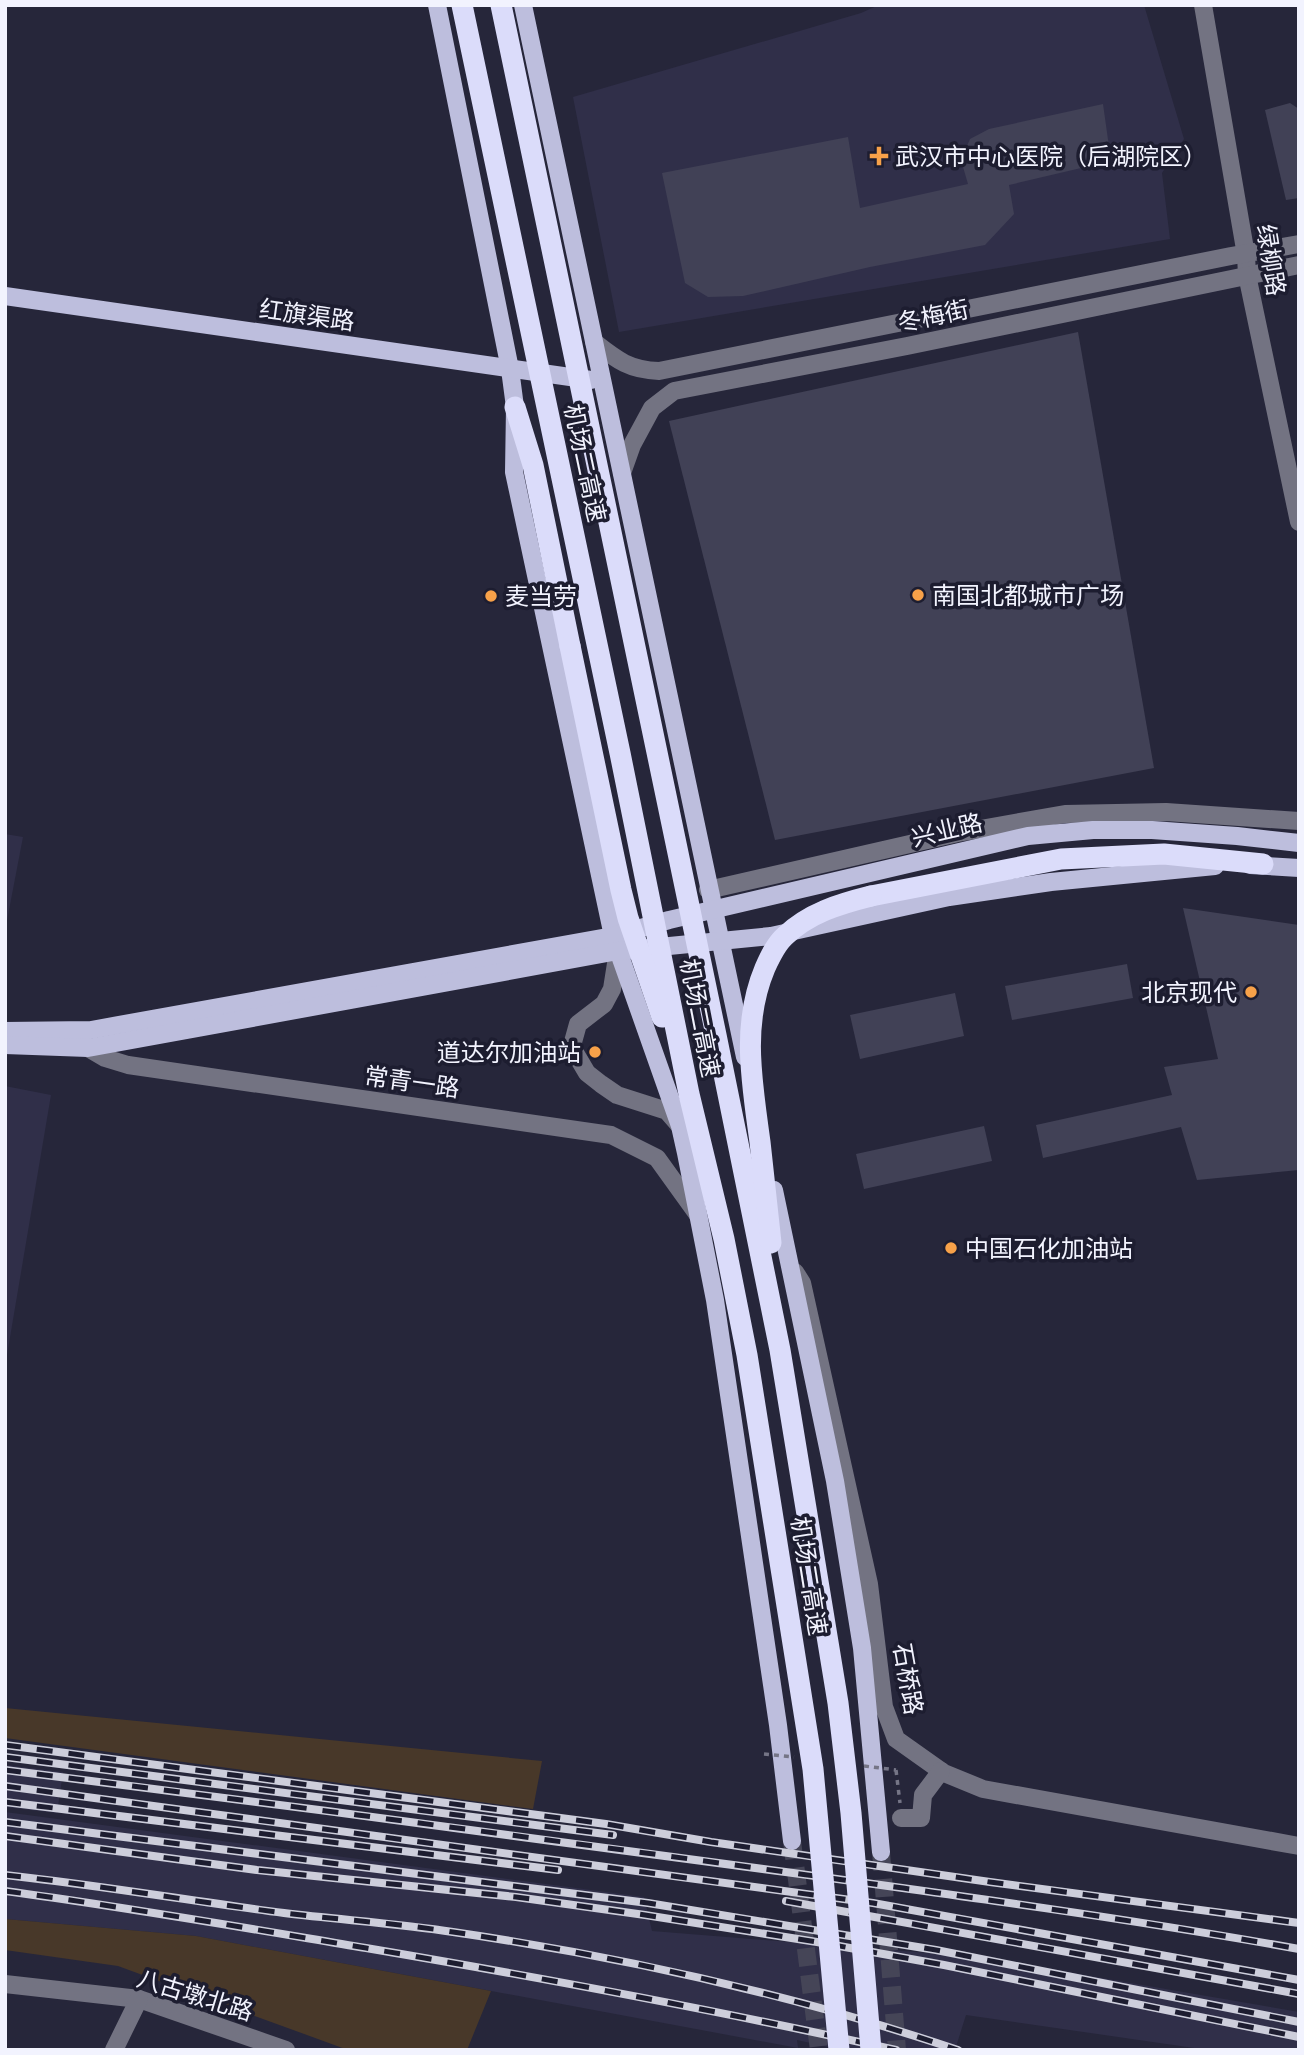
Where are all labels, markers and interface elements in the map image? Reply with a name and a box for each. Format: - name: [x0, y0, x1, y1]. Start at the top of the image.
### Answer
- place label: 武汉市中心医院（后湖院区）: [895, 143, 1207, 170]
- marker: 武汉市中心医院（后湖院区）: [869, 146, 889, 166]
- street label: 绿柳路: [1252, 222, 1290, 298]
- street label: 红旗渠路: [258, 295, 356, 335]
- street label: 冬梅街: [895, 295, 971, 337]
- street label: 机场二高速: [559, 402, 611, 524]
- place label: 南国北都城市广场: [932, 582, 1124, 609]
- place label: 麦当劳: [505, 583, 577, 610]
- marker: 南国北都城市广场: [910, 587, 926, 603]
- marker: 麦当劳: [483, 588, 499, 604]
- street label: 兴业路: [909, 809, 985, 851]
- street label: 机场二高速: [675, 957, 725, 1079]
- place label: 北京现代: [1141, 979, 1237, 1006]
- marker: 北京现代: [1243, 984, 1259, 1000]
- place label: 道达尔加油站: [437, 1039, 581, 1066]
- marker: 道达尔加油站: [587, 1044, 603, 1060]
- street label: 常青一路: [363, 1062, 461, 1102]
- place label: 中国石化加油站: [965, 1235, 1133, 1262]
- marker: 中国石化加油站: [943, 1240, 959, 1256]
- street label: 机场二高速: [786, 1515, 832, 1637]
- street label: 石桥路: [888, 1641, 928, 1717]
- street label: 八古墩北路: [134, 1965, 256, 2025]

